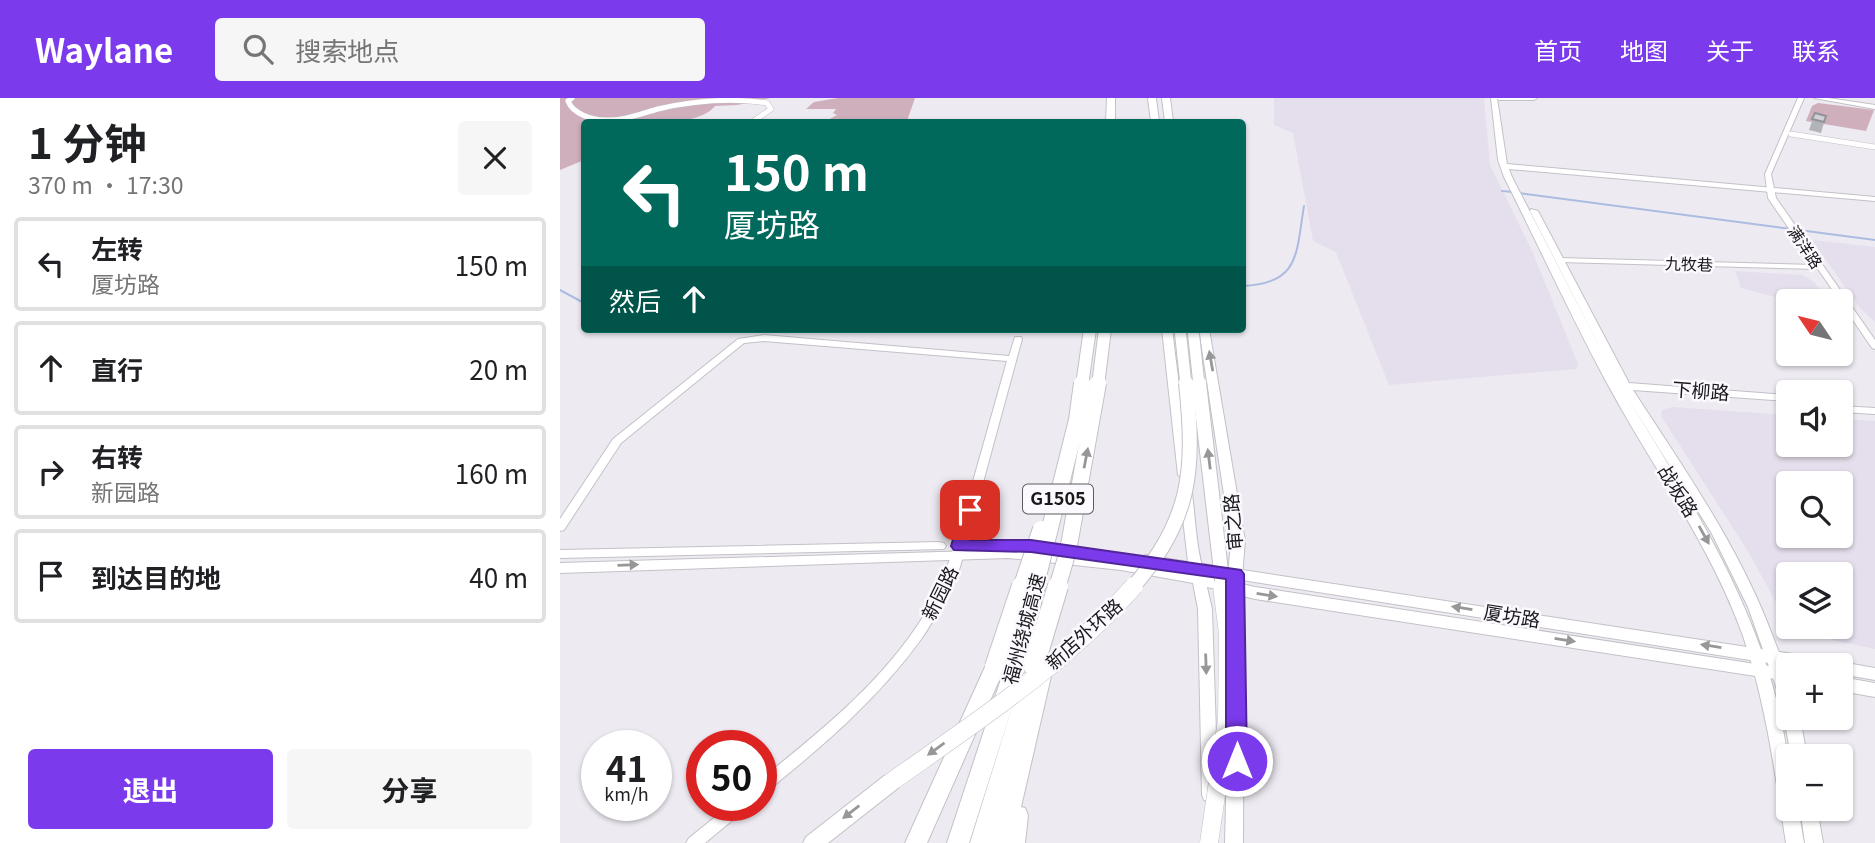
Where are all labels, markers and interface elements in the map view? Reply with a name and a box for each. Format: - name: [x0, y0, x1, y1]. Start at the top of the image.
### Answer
- search box: [215, 18, 705, 81]
- text: Waylane: [35, 25, 173, 73]
- icon: search: [239, 30, 277, 68]
- text: 搜索地点: [295, 31, 399, 68]
- text: 首页: [1534, 32, 1582, 67]
- text: 地图: [1620, 32, 1668, 67]
- text: 关于: [1706, 32, 1754, 67]
- text: 联系: [1792, 32, 1840, 67]
- text: 1 分钟: [28, 110, 146, 171]
- button: close: [458, 121, 532, 195]
- text: 150 m: [724, 134, 869, 205]
- icon: left: [609, 147, 700, 238]
- text: 370 m · 17:30: [28, 167, 184, 201]
- text: 厦坊路: [724, 200, 820, 246]
- street label: 满洋路: [1782, 220, 1829, 273]
- text: 左转: [91, 229, 143, 266]
- icon: left: [32, 245, 70, 283]
- text: 150 m: [455, 246, 528, 283]
- street label: 九牧巷: [1665, 250, 1713, 276]
- text: 厦坊路: [91, 266, 160, 300]
- icon: ahead: [675, 280, 713, 318]
- text: 然后: [609, 281, 661, 318]
- north arrow: [1776, 289, 1853, 366]
- map controls: [1776, 289, 1853, 821]
- icon: ahead: [32, 349, 70, 387]
- text: 直行: [91, 350, 143, 387]
- text: 20 m: [469, 350, 528, 387]
- one-way arrow: [1205, 350, 1216, 372]
- street label: 下柳路: [1672, 374, 1730, 405]
- button: sound: [1776, 380, 1853, 457]
- text: 右转: [91, 437, 143, 474]
- one-way arrow: [1080, 447, 1091, 469]
- one-way arrow: [1204, 447, 1215, 469]
- icon: right: [32, 453, 70, 491]
- text: 160 m: [455, 454, 528, 491]
- street label: 战坂路: [1653, 459, 1706, 522]
- button: search: [1776, 471, 1853, 548]
- text: 新园路: [91, 474, 160, 508]
- pin: [940, 480, 1000, 540]
- road number: G1505: [1023, 484, 1093, 514]
- icon: arrive: [951, 491, 989, 529]
- street label: 审之路: [1216, 493, 1247, 552]
- one-way arrow: [1698, 526, 1710, 545]
- icon: arrive: [32, 557, 70, 595]
- text: 到达目的地: [91, 558, 221, 595]
- text: 40 m: [469, 558, 528, 595]
- one-way arrow: [617, 560, 639, 571]
- street label: 新园路: [914, 561, 963, 624]
- button: layers: [1776, 562, 1853, 639]
- street label: 福州绕城高速: [995, 570, 1050, 687]
- one-way arrow: [1256, 590, 1278, 601]
- street label: 新店外环路: [1039, 591, 1127, 675]
- street label: 厦坊路: [1482, 597, 1543, 632]
- one-way arrow: [1451, 602, 1473, 613]
- one-way arrow: [1554, 635, 1576, 646]
- one-way arrow: [1700, 640, 1722, 651]
- one-way arrow: [1201, 653, 1212, 675]
- button: +: [1776, 653, 1853, 730]
- position arrow: [1200, 724, 1274, 798]
- speed limit sign: 50: [686, 730, 777, 821]
- text: 41: [606, 741, 647, 792]
- one-way arrow: [928, 742, 946, 757]
- button: −: [1776, 744, 1853, 821]
- button: 退出: [28, 749, 273, 829]
- button: 分享: [287, 749, 532, 829]
- text: km/h: [604, 780, 649, 806]
- one-way arrow: [843, 804, 861, 819]

